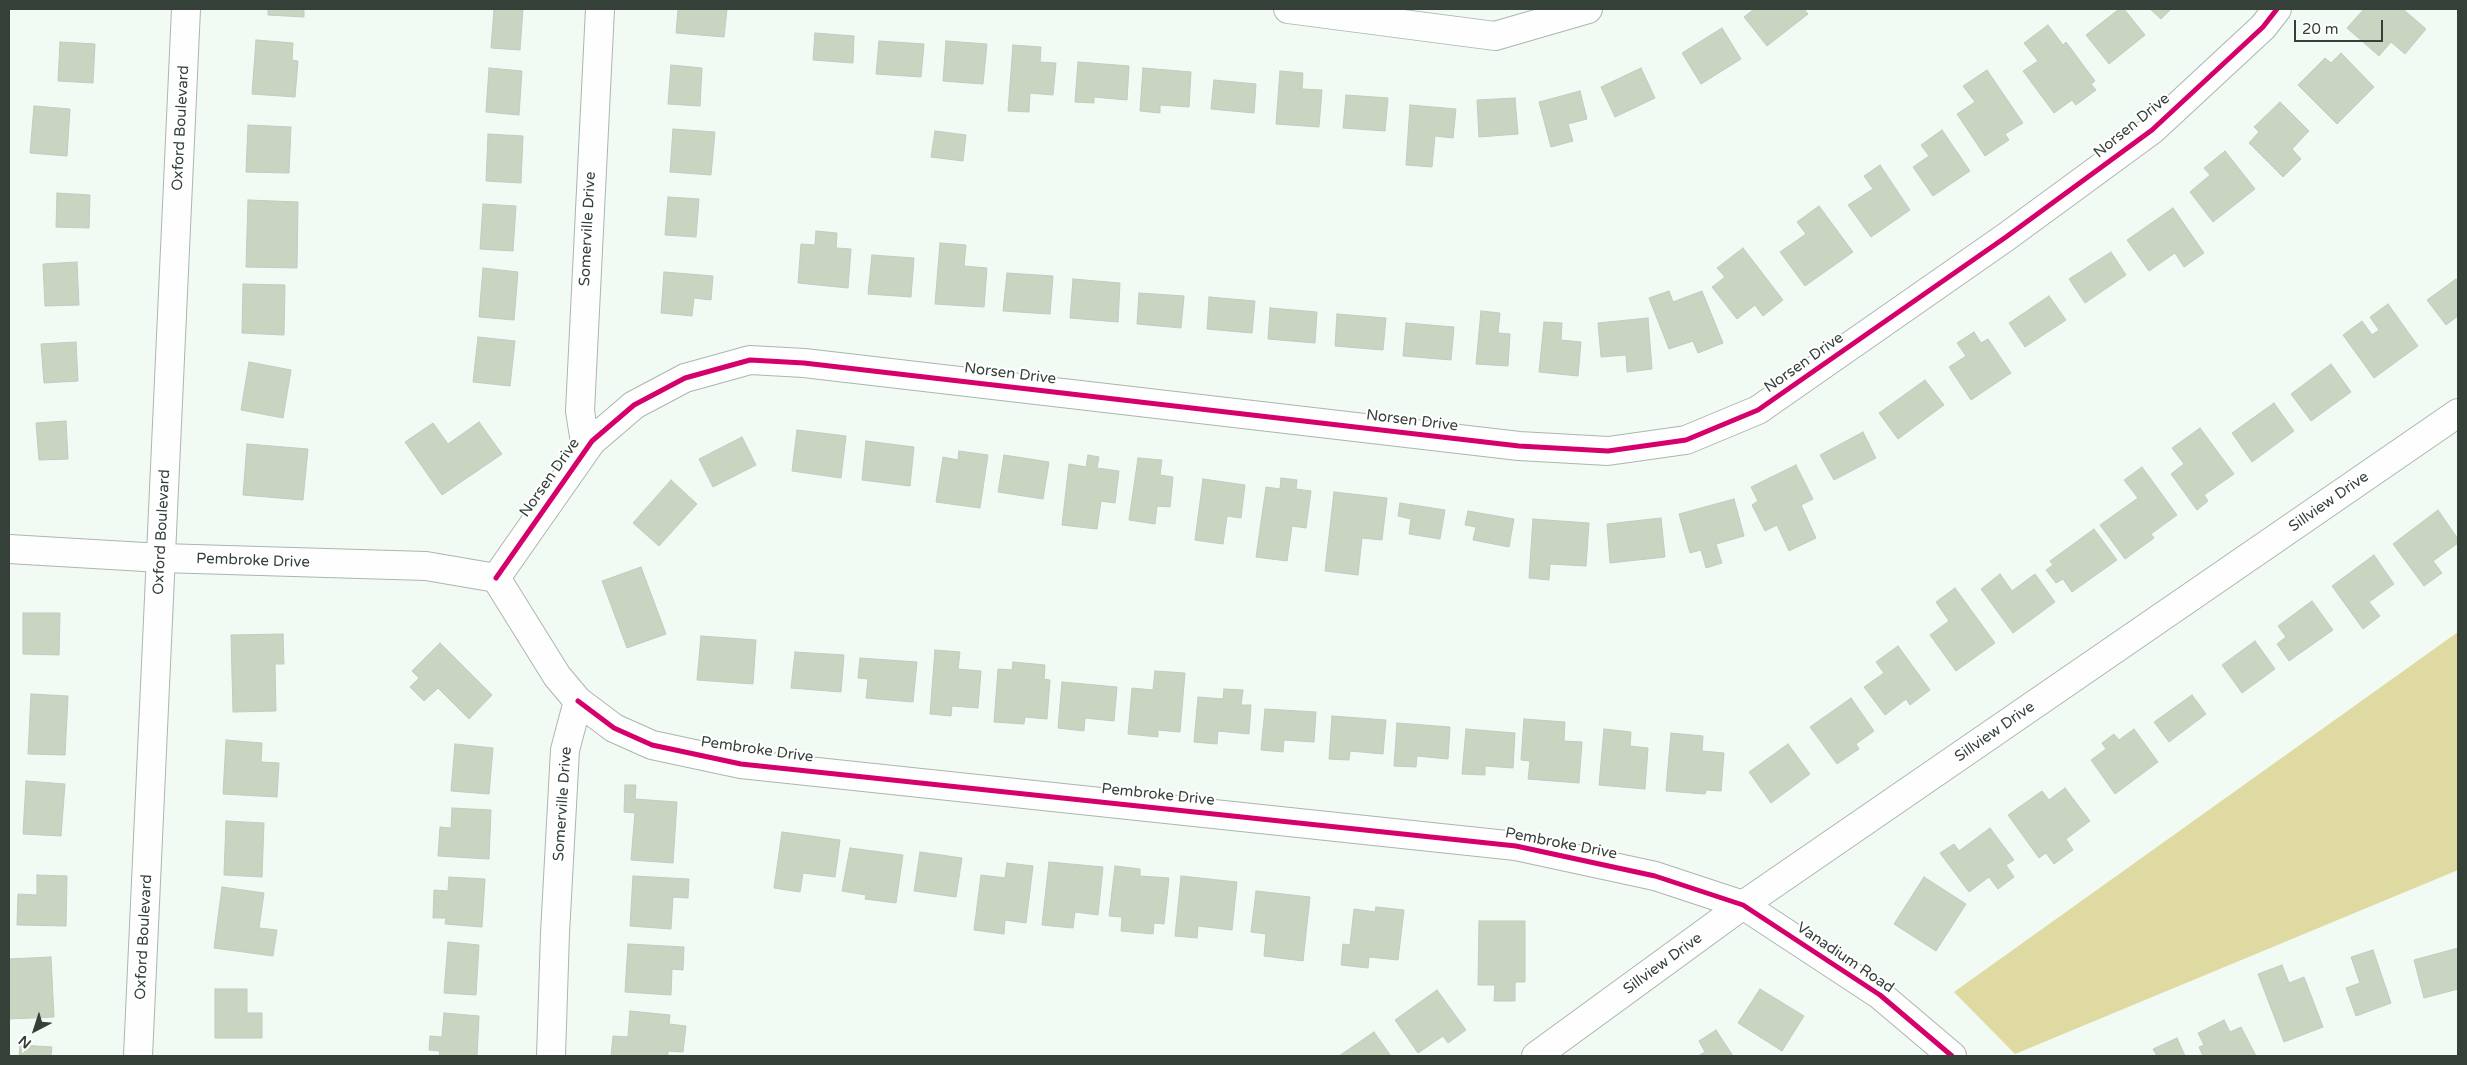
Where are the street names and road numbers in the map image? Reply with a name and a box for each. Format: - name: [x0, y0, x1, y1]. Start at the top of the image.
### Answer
- street label: Oxford Boulevard: [169, 65, 193, 191]
- street label: Norsen Drive: [2090, 90, 2174, 162]
- street label: Somerville Drive: [576, 171, 600, 287]
- street label: Norsen Drive: [1761, 329, 1847, 397]
- street label: Norsen Drive: [963, 359, 1057, 389]
- street label: Norsen Drive: [1365, 406, 1459, 436]
- street label: Norsen Drive: [516, 435, 584, 521]
- street label: Sillview Drive: [2286, 468, 2372, 536]
- street label: Oxford Boulevard: [150, 469, 174, 595]
- street label: Pembroke Drive: [196, 550, 310, 572]
- street label: Sillview Drive: [1952, 698, 2038, 766]
- street label: Pembroke Drive: [699, 733, 815, 767]
- street label: Somerville Drive: [550, 746, 576, 862]
- street label: Pembroke Drive: [1101, 780, 1215, 810]
- street label: Pembroke Drive: [1504, 824, 1618, 864]
- street label: Oxford Boulevard: [132, 874, 156, 1000]
- street label: Vanadium Road: [1793, 919, 1897, 997]
- street label: Sillview Drive: [1620, 929, 1706, 999]

